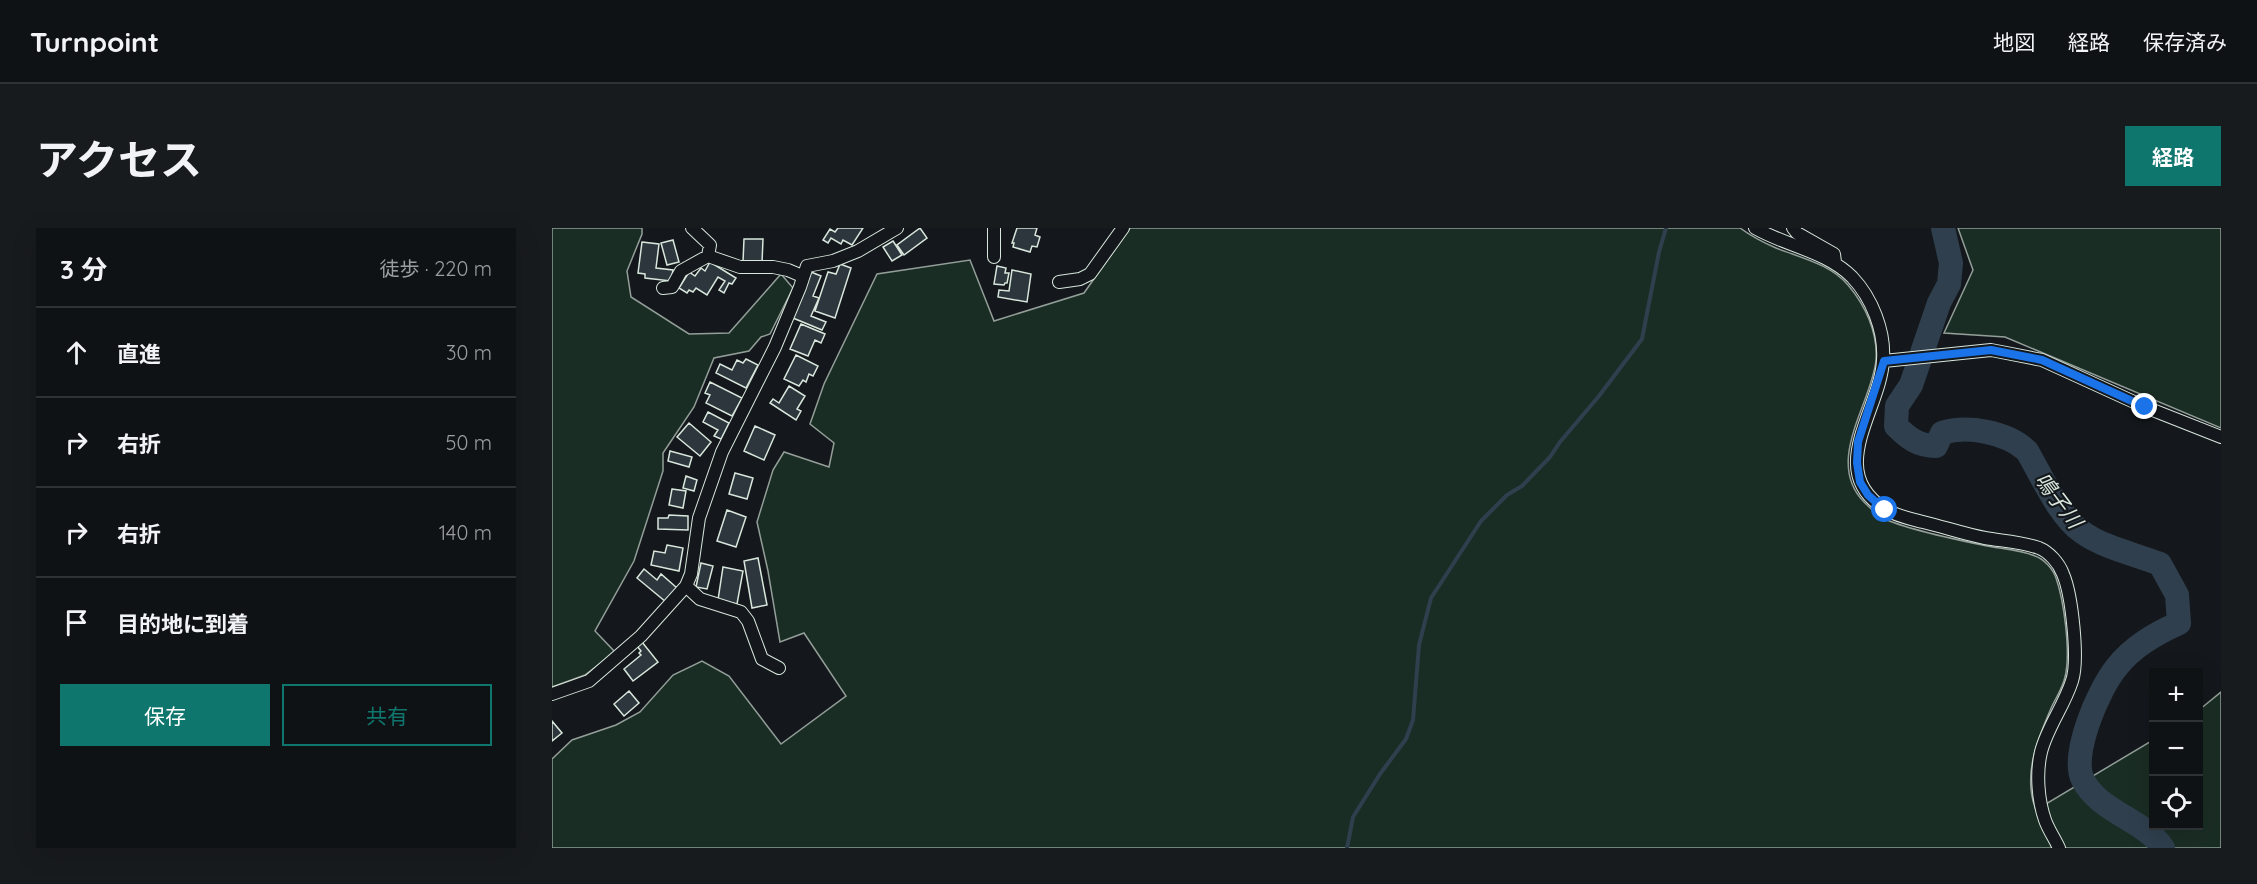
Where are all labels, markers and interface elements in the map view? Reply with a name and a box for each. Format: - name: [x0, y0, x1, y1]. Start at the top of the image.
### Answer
- text: Turnpoint: [30, 24, 159, 59]
- text: 地図: [1993, 29, 2035, 55]
- text: 経路: [2068, 29, 2110, 55]
- text: 保存済み: [2143, 29, 2227, 55]
- button: 経路: [2125, 126, 2221, 186]
- text: アクセス: [36, 133, 202, 186]
- text: 3 分: [60, 253, 107, 286]
- text: 徒歩 · 220 m: [379, 256, 492, 281]
- icon: ahead: [60, 336, 93, 369]
- text: 直進: [117, 340, 161, 368]
- text: 30 m: [446, 340, 492, 365]
- route end: [2131, 393, 2157, 419]
- icon: right: [60, 426, 93, 459]
- text: 右折: [117, 430, 161, 458]
- text: 50 m: [446, 430, 492, 455]
- water label: 鳴子川: [2030, 467, 2090, 535]
- route start: [1871, 496, 1897, 522]
- icon: right: [60, 516, 93, 549]
- text: 右折: [117, 520, 161, 548]
- text: 140 m: [439, 520, 492, 545]
- icon: arrive: [60, 606, 93, 639]
- text: 目的地に到着: [117, 610, 249, 638]
- map controls: [2149, 668, 2203, 830]
- button: +: [2149, 668, 2203, 722]
- button: 保存: [60, 684, 270, 746]
- button: 共有: [282, 684, 492, 746]
- button: −: [2149, 722, 2203, 776]
- button: locate: [2149, 776, 2203, 830]

